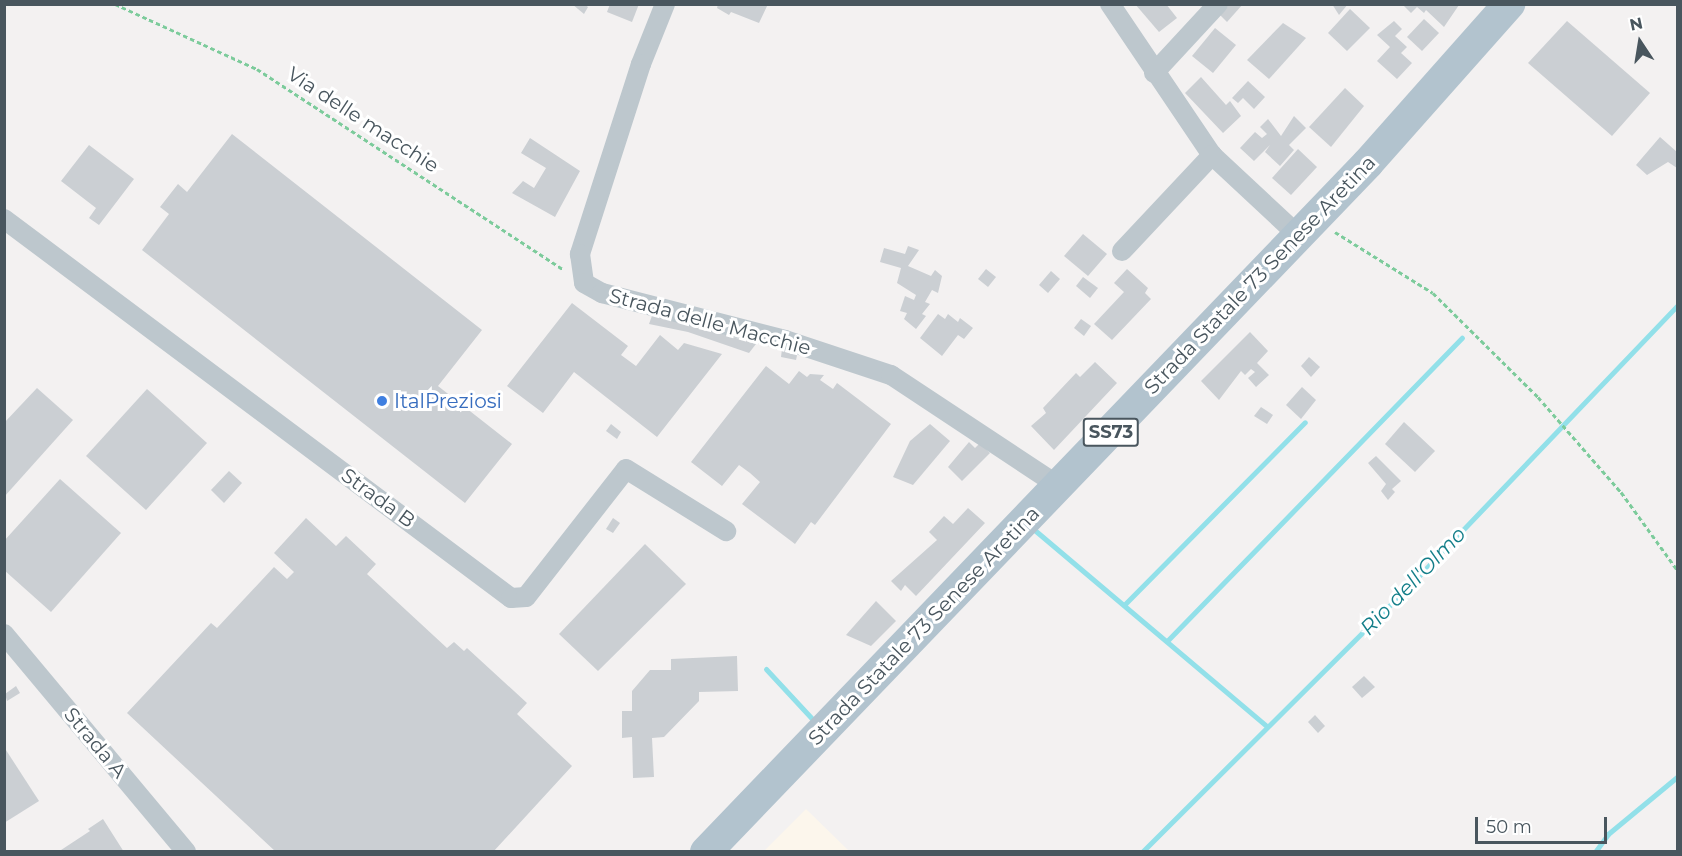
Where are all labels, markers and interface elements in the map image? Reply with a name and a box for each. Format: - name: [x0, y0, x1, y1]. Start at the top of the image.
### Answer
- north arrow: [1610, 12, 1670, 72]
- text: N: [1628, 13, 1644, 35]
- street label: Via delle macchie: [283, 62, 443, 178]
- street label: Strada Statale 73 Senese Aretina: [1139, 151, 1381, 399]
- street label: Strada delle Macchie: [607, 284, 813, 360]
- place label: ItalPreziosi: [394, 389, 502, 413]
- marker: ItalPreziosi: [375, 394, 389, 408]
- road number: SS73: [1082, 417, 1140, 447]
- street label: Strada B: [337, 463, 419, 533]
- street label: Strada Statale 73 Senese Aretina: [803, 502, 1045, 750]
- water label: Rio dell'Olmo: [1355, 522, 1471, 640]
- street label: Strada A: [59, 703, 131, 783]
- scale bar: [1478, 805, 1610, 843]
- text: 50 m: [1486, 816, 1532, 838]

